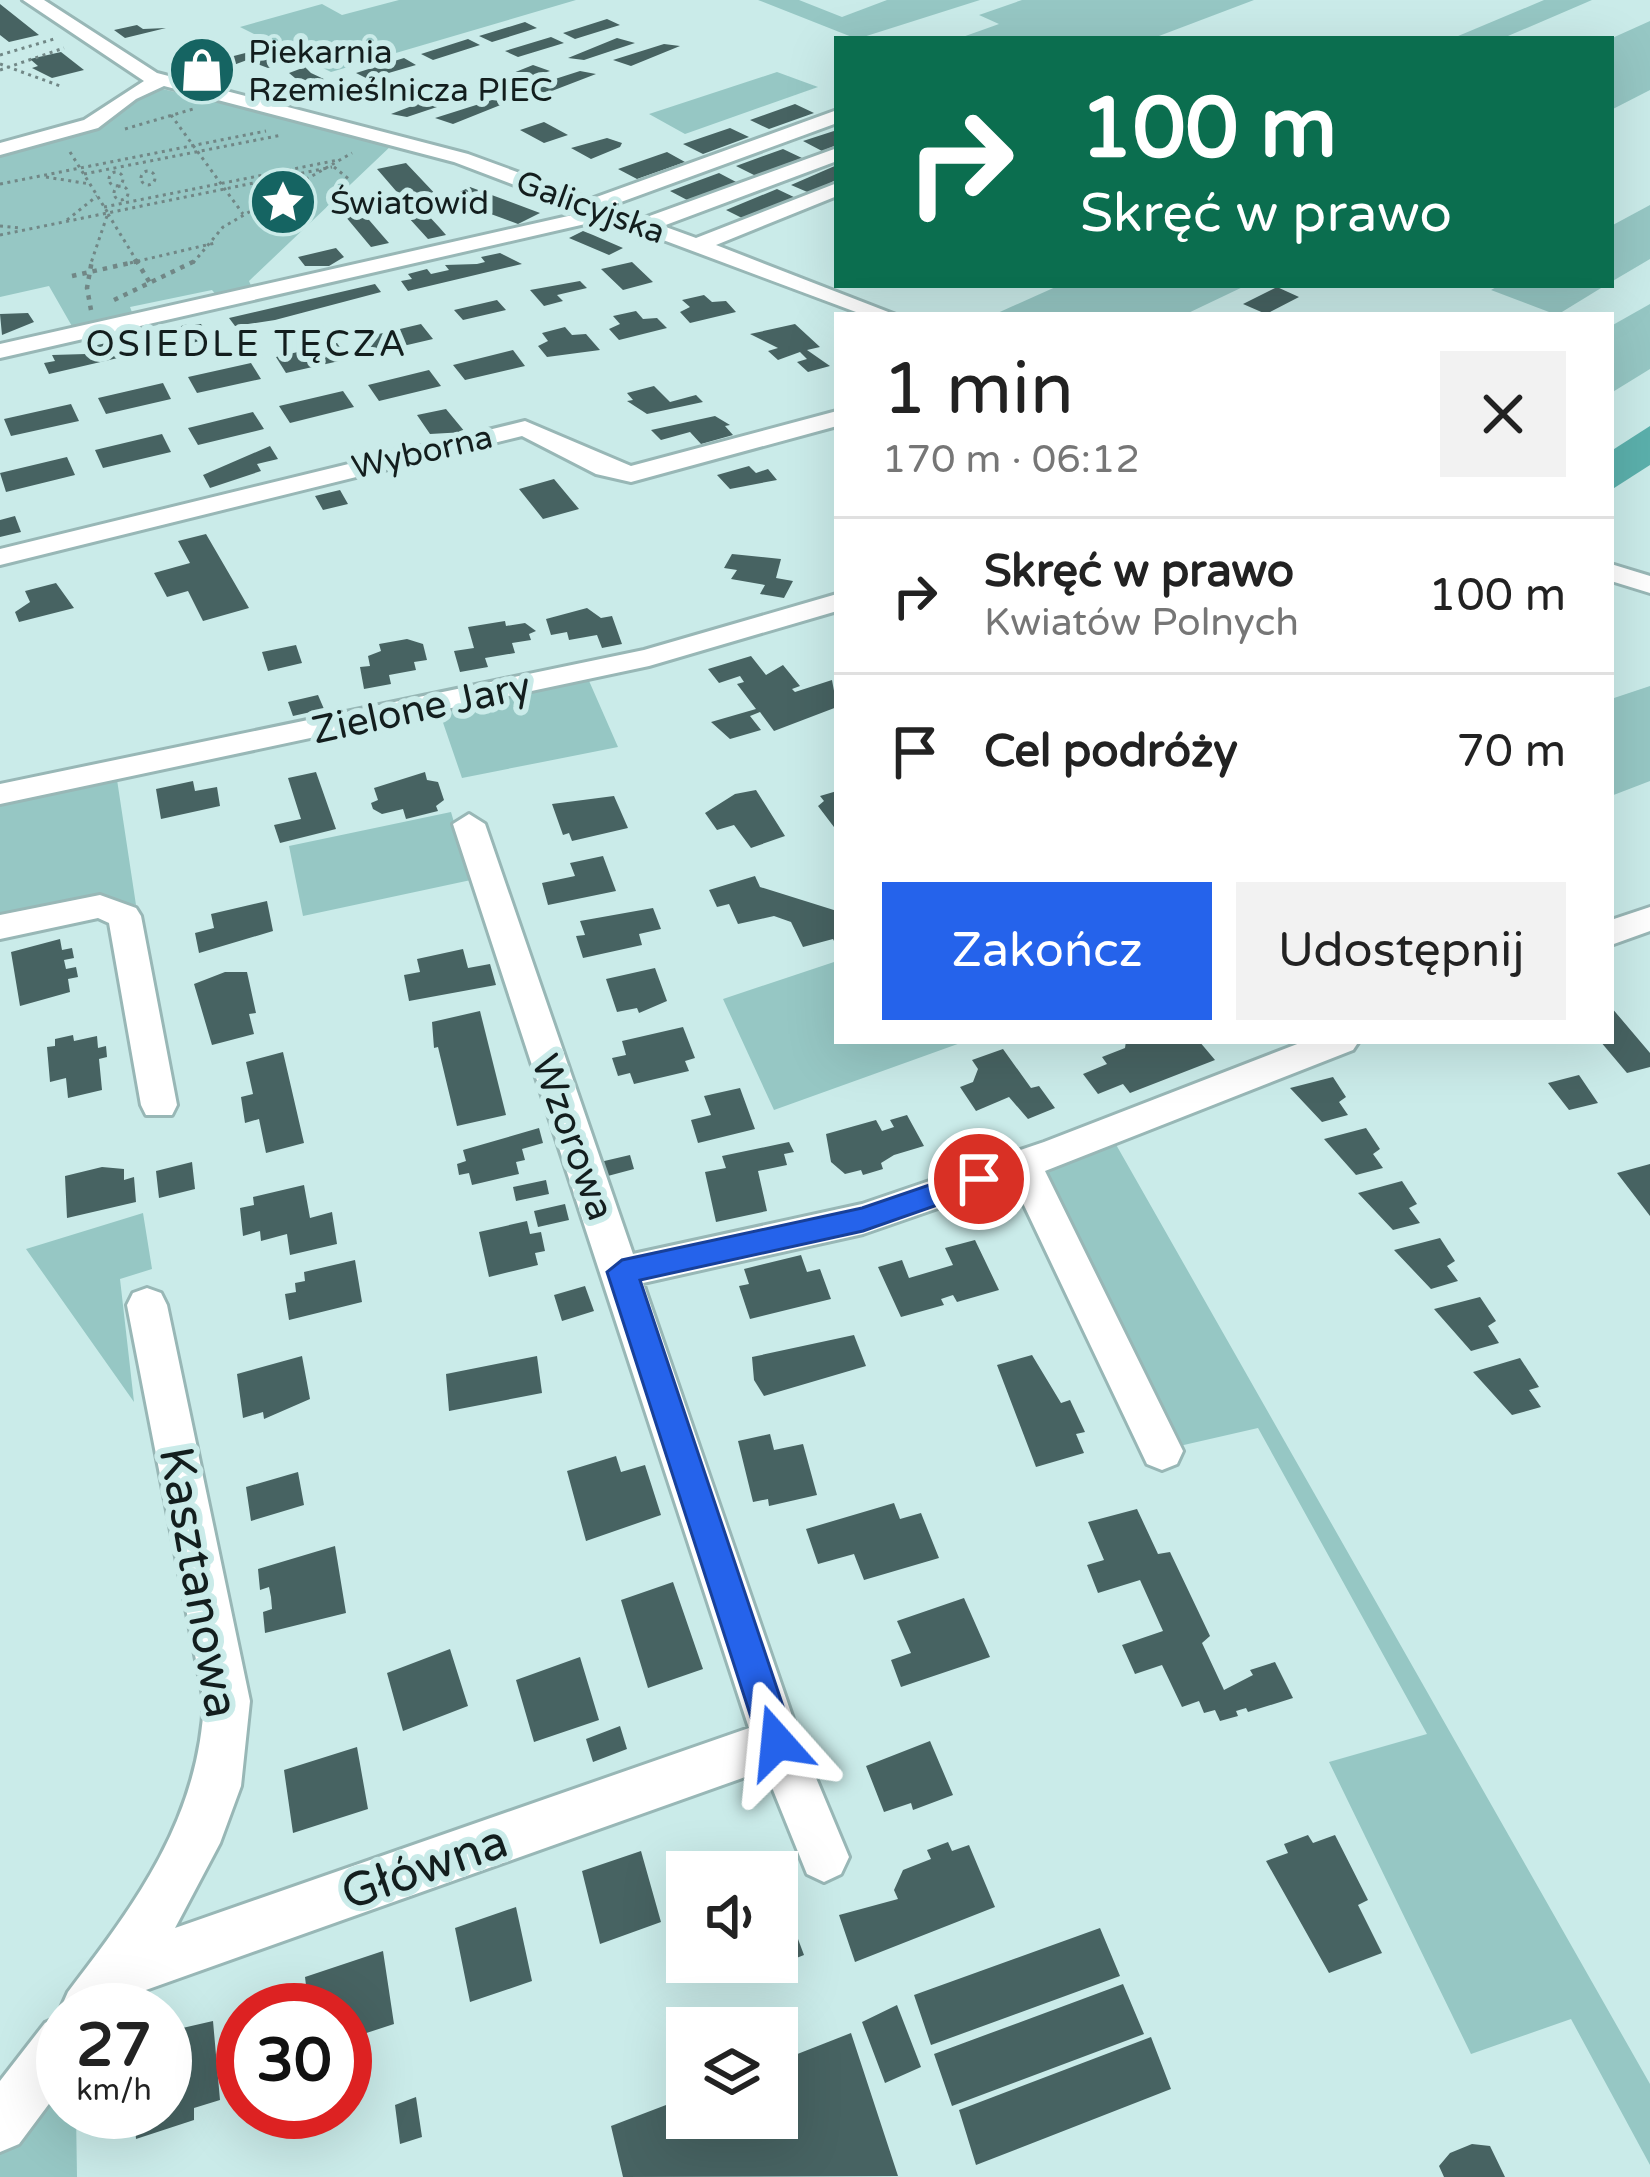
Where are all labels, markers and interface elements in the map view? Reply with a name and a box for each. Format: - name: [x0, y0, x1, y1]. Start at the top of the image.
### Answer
- place label: Piekarnia Rzemieślnicza PIEC: [248, 33, 553, 110]
- shop icon: Piekarnia Rzemieślnicza PIEC: [167, 35, 237, 105]
- text: 100 m: [1080, 79, 1337, 180]
- icon: right: [882, 84, 1038, 240]
- street label: Galicyjska: [511, 162, 670, 252]
- place icon: Światowid: [248, 167, 318, 237]
- text: Skręć w prawo: [1080, 181, 1452, 246]
- place label: Światowid: [330, 184, 489, 223]
- district label: OSIEDLE TĘCZA: [85, 323, 409, 366]
- text: 1 min: [882, 347, 1074, 434]
- button: close: [1440, 351, 1566, 477]
- street label: Wyborna: [348, 417, 496, 488]
- text: 170 m · 06:12: [882, 436, 1140, 483]
- text: Skręć w prawo: [984, 545, 1294, 599]
- icon: right: [882, 563, 948, 629]
- text: 100 m: [1428, 569, 1566, 623]
- text: Kwiatów Polnych: [984, 599, 1299, 646]
- street label: Zielone Jary: [308, 662, 535, 755]
- icon: arrive: [882, 719, 948, 785]
- text: Cel podróży: [984, 725, 1238, 779]
- text: 70 m: [1456, 725, 1566, 779]
- button: Zakończ: [882, 882, 1212, 1020]
- button: Udostępnij: [1236, 882, 1566, 1020]
- street label: Wzorowa: [521, 1048, 624, 1227]
- pin: [928, 1128, 1030, 1230]
- icon: arrive: [946, 1146, 1012, 1212]
- street label: Kasztanowa: [146, 1442, 250, 1722]
- position arrow: [714, 1679, 840, 1805]
- street label: Główna: [334, 1812, 515, 1923]
- map controls: [666, 1851, 798, 2139]
- button: sound: [666, 1851, 798, 1983]
- speed limit sign: 30: [216, 1983, 372, 2139]
- button: layers: [666, 2007, 798, 2139]
- text: 27: [76, 2010, 152, 2082]
- text: km/h: [76, 2072, 152, 2109]

